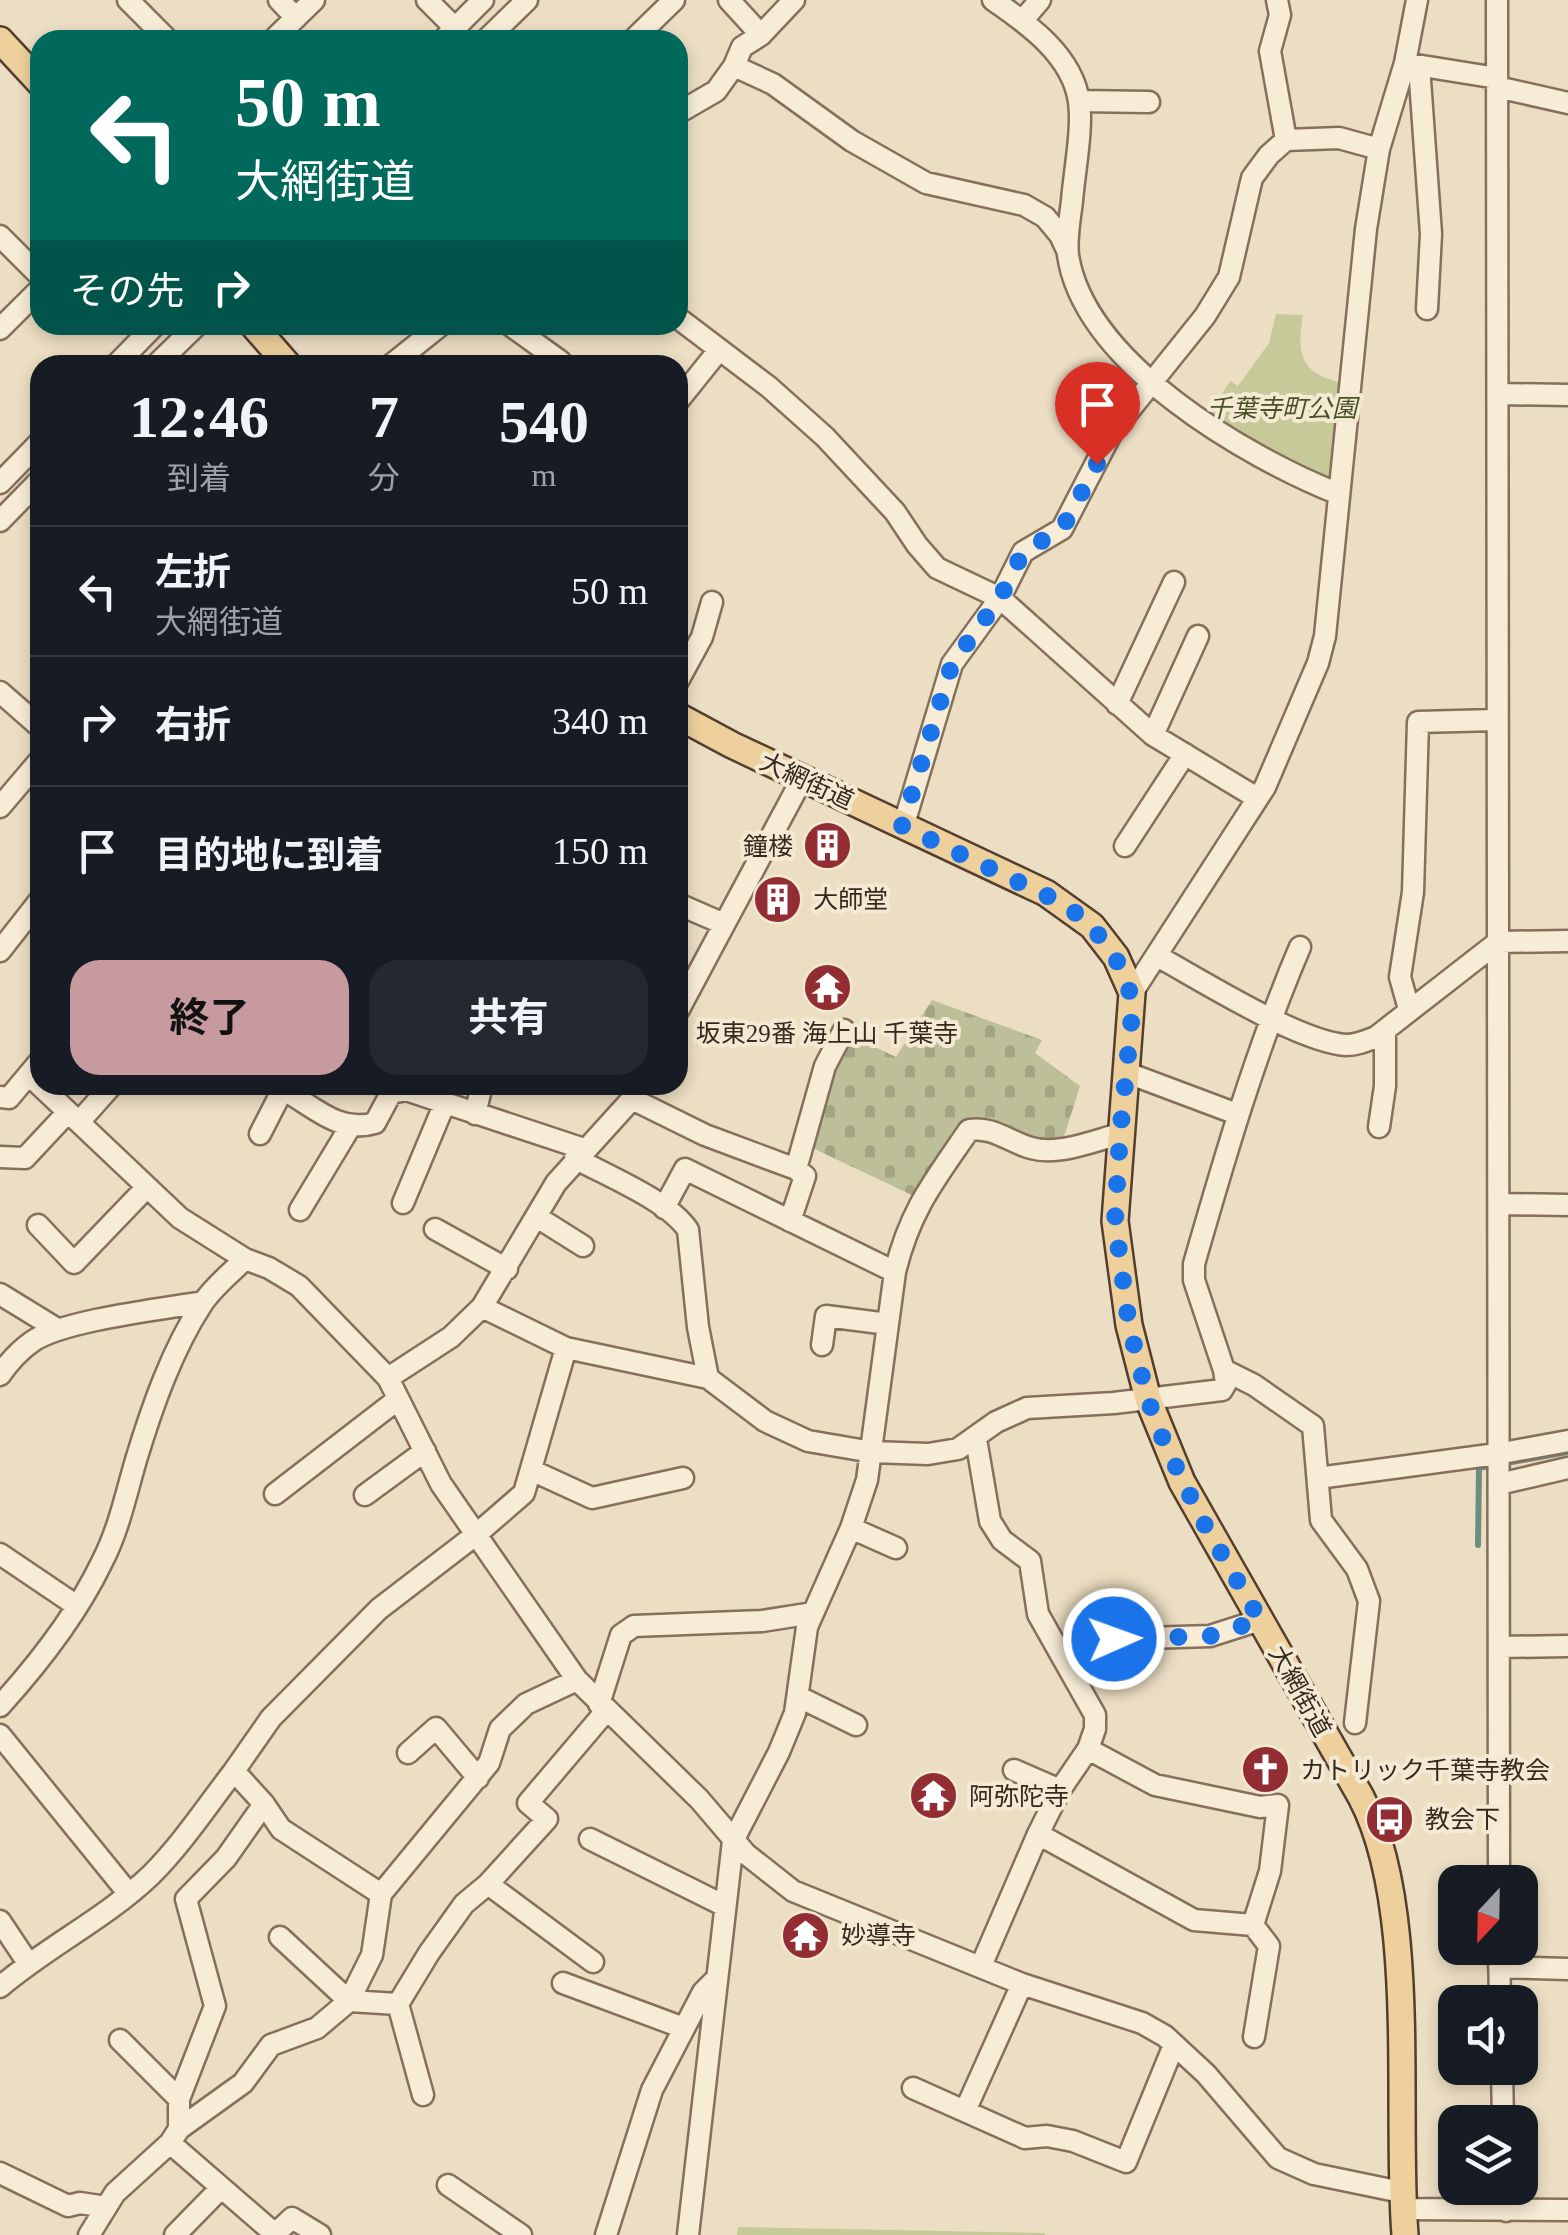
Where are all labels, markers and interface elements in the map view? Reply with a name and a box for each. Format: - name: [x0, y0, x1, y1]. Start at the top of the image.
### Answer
- text: 50 m: [235, 64, 381, 141]
- icon: left: [70, 70, 200, 200]
- text: 大網街道: [235, 157, 415, 207]
- icon: right: [204, 260, 259, 315]
- text: その先: [70, 270, 184, 312]
- pin: [1055, 362, 1140, 465]
- icon: arrive: [1070, 377, 1125, 432]
- text: 12:46: [129, 384, 269, 450]
- text: 7: [369, 384, 399, 450]
- text: 540: [499, 389, 589, 455]
- park label: 千葉寺町公園: [1207, 395, 1360, 422]
- text: m: [532, 457, 556, 493]
- text: 到着: [167, 460, 231, 496]
- text: 分: [368, 460, 400, 496]
- text: 左折: [155, 551, 231, 593]
- icon: left: [70, 564, 125, 619]
- text: 50 m: [571, 570, 648, 612]
- text: 大網街道: [155, 604, 283, 640]
- icon: right: [70, 694, 125, 749]
- text: 340 m: [552, 700, 648, 742]
- text: 右折: [155, 704, 231, 746]
- street label: 大網街道: [756, 748, 858, 814]
- building icon: 鐘楼: [802, 820, 854, 872]
- icon: arrive: [70, 824, 125, 879]
- text: 150 m: [552, 830, 648, 872]
- place label: 鐘楼: [743, 833, 793, 860]
- text: 目的地に到着: [155, 834, 383, 876]
- building icon: 大師堂: [752, 873, 804, 925]
- place label: 大師堂: [813, 886, 888, 913]
- button: 終了: [70, 960, 349, 1075]
- button: 共有: [369, 960, 648, 1075]
- temple icon: 坂東29番 海上山 千葉寺: [801, 961, 853, 1013]
- place label: 坂東29番 海上山 千葉寺: [696, 1020, 958, 1047]
- position arrow: [1062, 1587, 1166, 1691]
- street label: 大網街道: [1264, 1641, 1336, 1741]
- church icon: カトリック千葉寺教会: [1239, 1744, 1291, 1796]
- place label: カトリック千葉寺教会: [1300, 1757, 1550, 1784]
- temple icon: 阿弥陀寺: [908, 1770, 960, 1822]
- place label: 阿弥陀寺: [969, 1783, 1069, 1810]
- bus stop icon: 教会下: [1364, 1793, 1416, 1845]
- place label: 教会下: [1425, 1806, 1500, 1833]
- north arrow: [1438, 1865, 1538, 1965]
- map controls: [1438, 1865, 1538, 2205]
- temple icon: 妙導寺: [780, 1909, 832, 1961]
- place label: 妙導寺: [841, 1922, 916, 1949]
- button: sound: [1438, 1985, 1538, 2085]
- button: layers: [1438, 2105, 1538, 2205]

